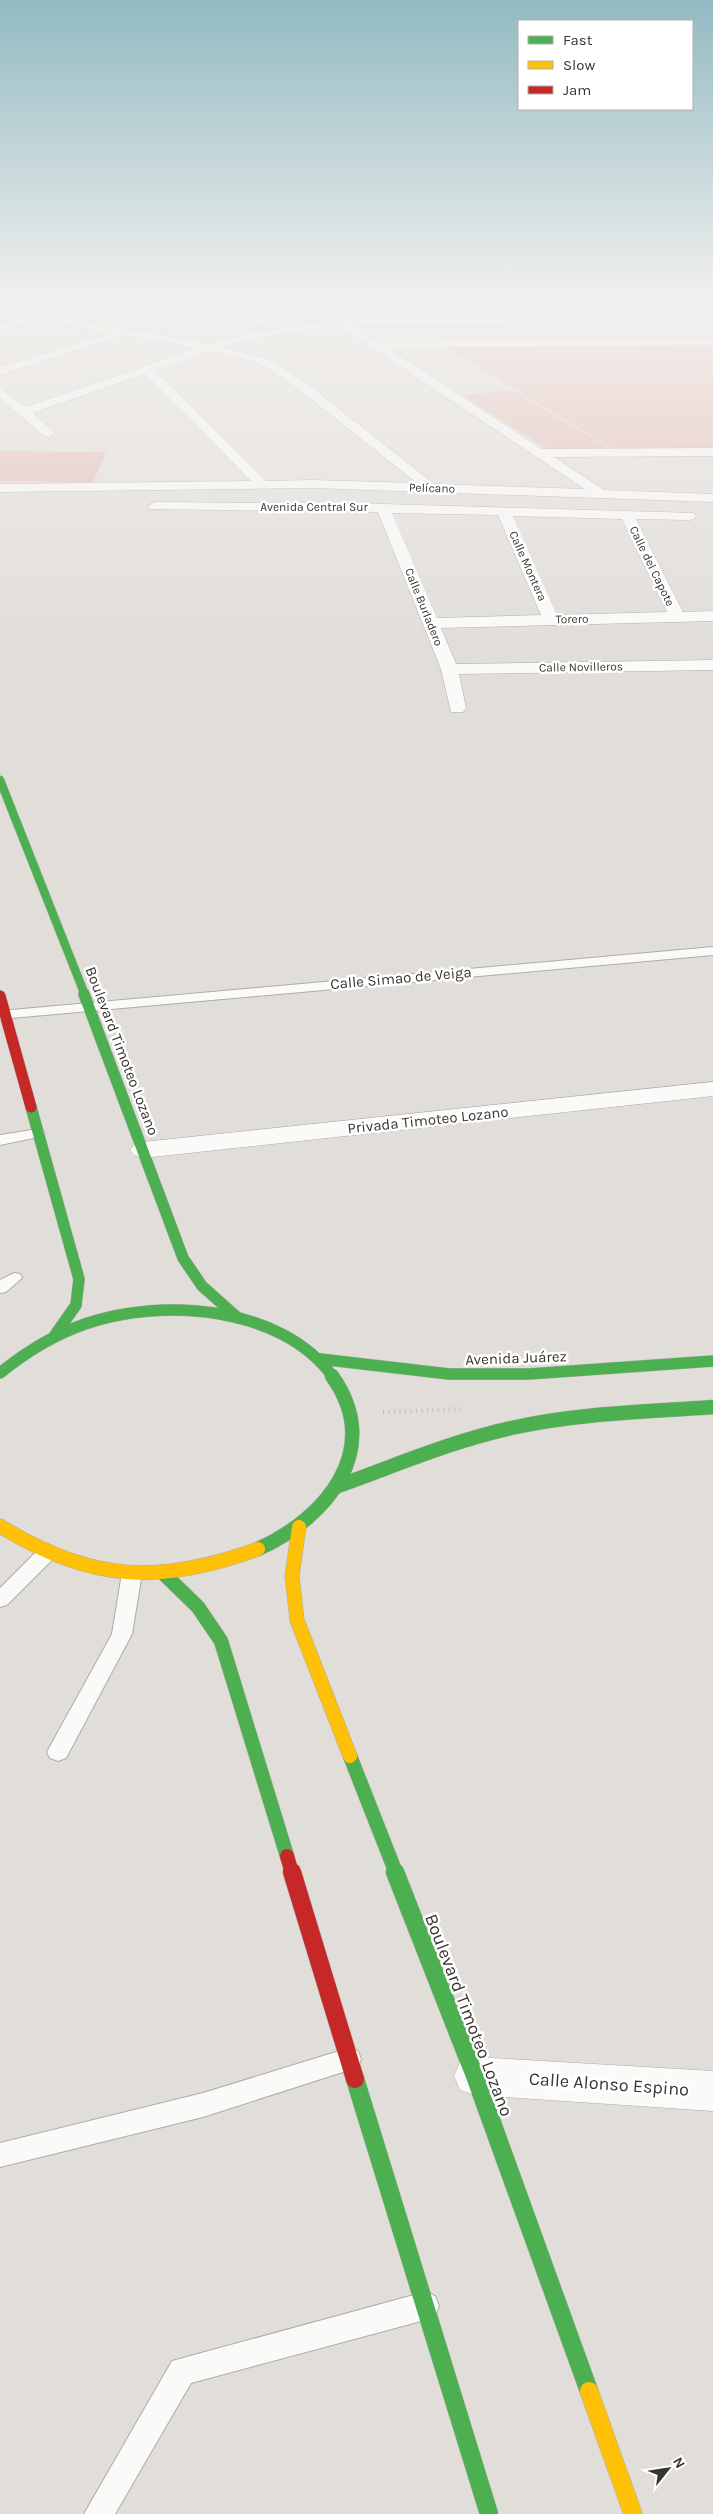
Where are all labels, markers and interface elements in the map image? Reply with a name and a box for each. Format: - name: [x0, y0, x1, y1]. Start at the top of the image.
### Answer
- legend: [518, 20, 693, 110]
- text: Fast: [563, 31, 593, 49]
- text: Slow: [563, 56, 595, 74]
- text: Jam: [563, 81, 591, 99]
- street label: Pelícano: [409, 480, 455, 496]
- street label: Avenida Central Sur: [260, 500, 368, 514]
- street label: Calle del Capote: [627, 524, 677, 608]
- street label: Calle Montera: [506, 529, 550, 603]
- street label: Calle Burladero: [402, 566, 446, 648]
- street label: Torero: [555, 612, 589, 626]
- street label: Calle Novilleros: [539, 659, 623, 675]
- street label: Calle Simao de Veiga: [330, 963, 472, 993]
- street label: Boulevard Timoteo Lozano: [81, 964, 163, 1138]
- street label: Privada Timoteo Lozano: [347, 1103, 509, 1137]
- street label: Avenida Juárez: [465, 1347, 567, 1369]
- street label: Boulevard Timoteo Lozano: [420, 1911, 518, 2119]
- street label: Calle Alonso Espino: [528, 2067, 690, 2101]
- north arrow: [643, 2444, 693, 2494]
- text: N: [669, 2454, 689, 2471]

